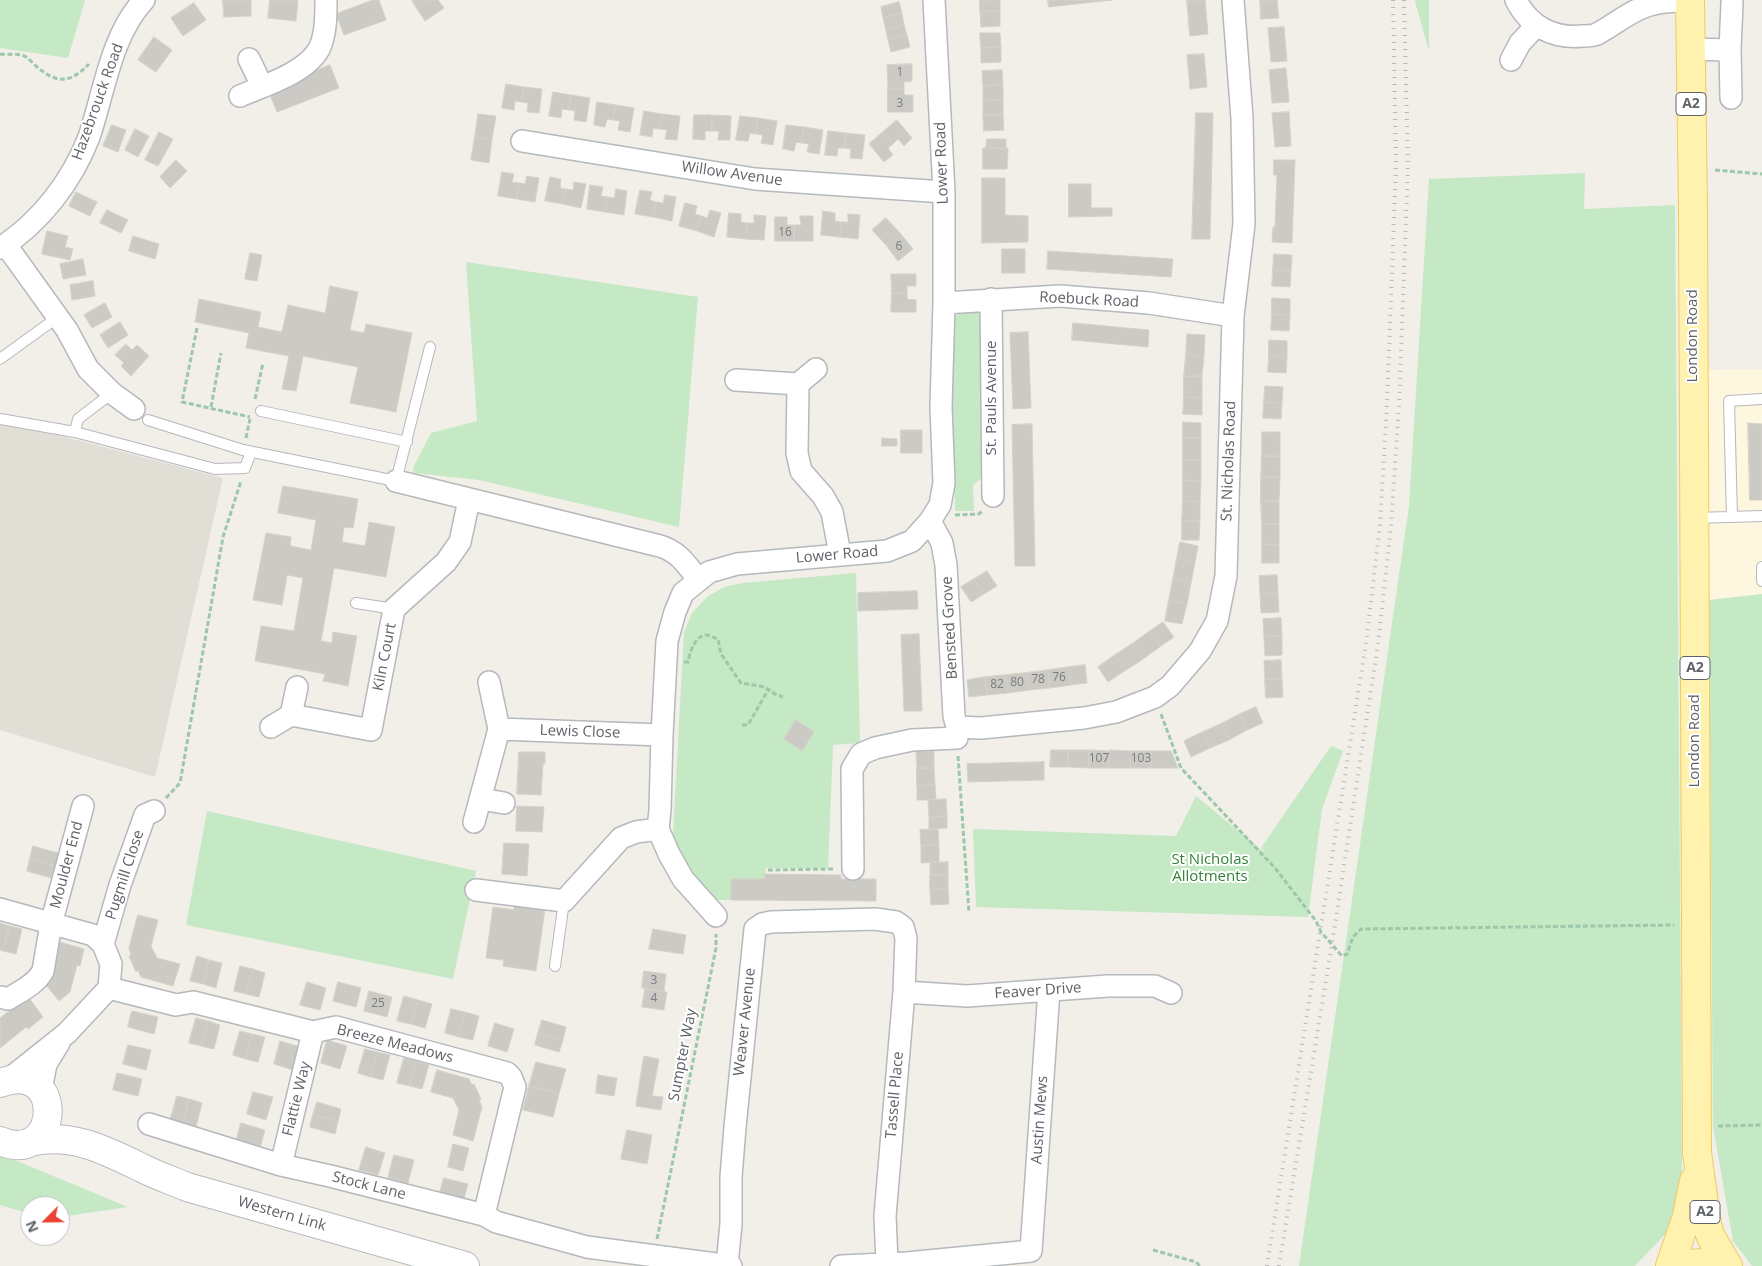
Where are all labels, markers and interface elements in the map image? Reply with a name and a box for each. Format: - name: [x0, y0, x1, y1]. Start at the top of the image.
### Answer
- street label: Hazebrouck Road: [68, 41, 128, 163]
- house number: 1: [897, 66, 903, 80]
- road number: A2: [1676, 92, 1706, 116]
- house number: 3: [897, 97, 903, 111]
- street label: Lower Road: [932, 121, 952, 205]
- street label: Willow Avenue: [680, 158, 784, 190]
- house number: 16: [778, 226, 792, 240]
- house number: 6: [896, 240, 902, 254]
- street label: Roebuck Road: [1039, 288, 1139, 312]
- street label: London Road: [1684, 289, 1702, 383]
- street label: St. Pauls Avenue: [983, 340, 1001, 456]
- street label: St. Nicholas Road: [1218, 400, 1240, 522]
- street label: Lower Road: [795, 542, 879, 568]
- street label: Bensted Grove: [938, 576, 962, 680]
- street label: Kiln Court: [370, 621, 400, 693]
- road number: A2: [1680, 656, 1710, 680]
- house number: 76: [1052, 671, 1066, 685]
- house number: 78: [1031, 673, 1045, 687]
- house number: 80: [1010, 676, 1024, 690]
- house number: 82: [990, 678, 1004, 692]
- street label: London Road: [1686, 694, 1704, 788]
- street label: Lewis Close: [539, 722, 621, 742]
- house number: 107: [1089, 752, 1109, 766]
- house number: 103: [1131, 752, 1151, 766]
- street label: Moulder End: [47, 819, 87, 911]
- street label: Pugmill Close: [102, 828, 148, 922]
- park label: St Nicholas Allotments: [1171, 851, 1249, 886]
- street label: Weaver Avenue: [730, 967, 760, 1077]
- house number: 3: [651, 974, 657, 988]
- street label: Feaver Drive: [994, 979, 1082, 1003]
- house number: 4: [651, 992, 657, 1006]
- house number: 25: [371, 997, 385, 1011]
- street label: Sumpter Way: [665, 1007, 701, 1103]
- street label: Breeze Meadows: [335, 1021, 455, 1067]
- street label: Tassell Place: [882, 1051, 908, 1139]
- street label: Flattie Way: [279, 1060, 315, 1138]
- street label: Austin Mews: [1028, 1075, 1052, 1165]
- street label: Stock Lane: [330, 1168, 408, 1204]
- street label: Western Link: [236, 1193, 328, 1235]
- north arrow: [20, 1196, 70, 1246]
- road number: A2: [1690, 1200, 1720, 1224]
- text: N: [21, 1218, 43, 1236]

